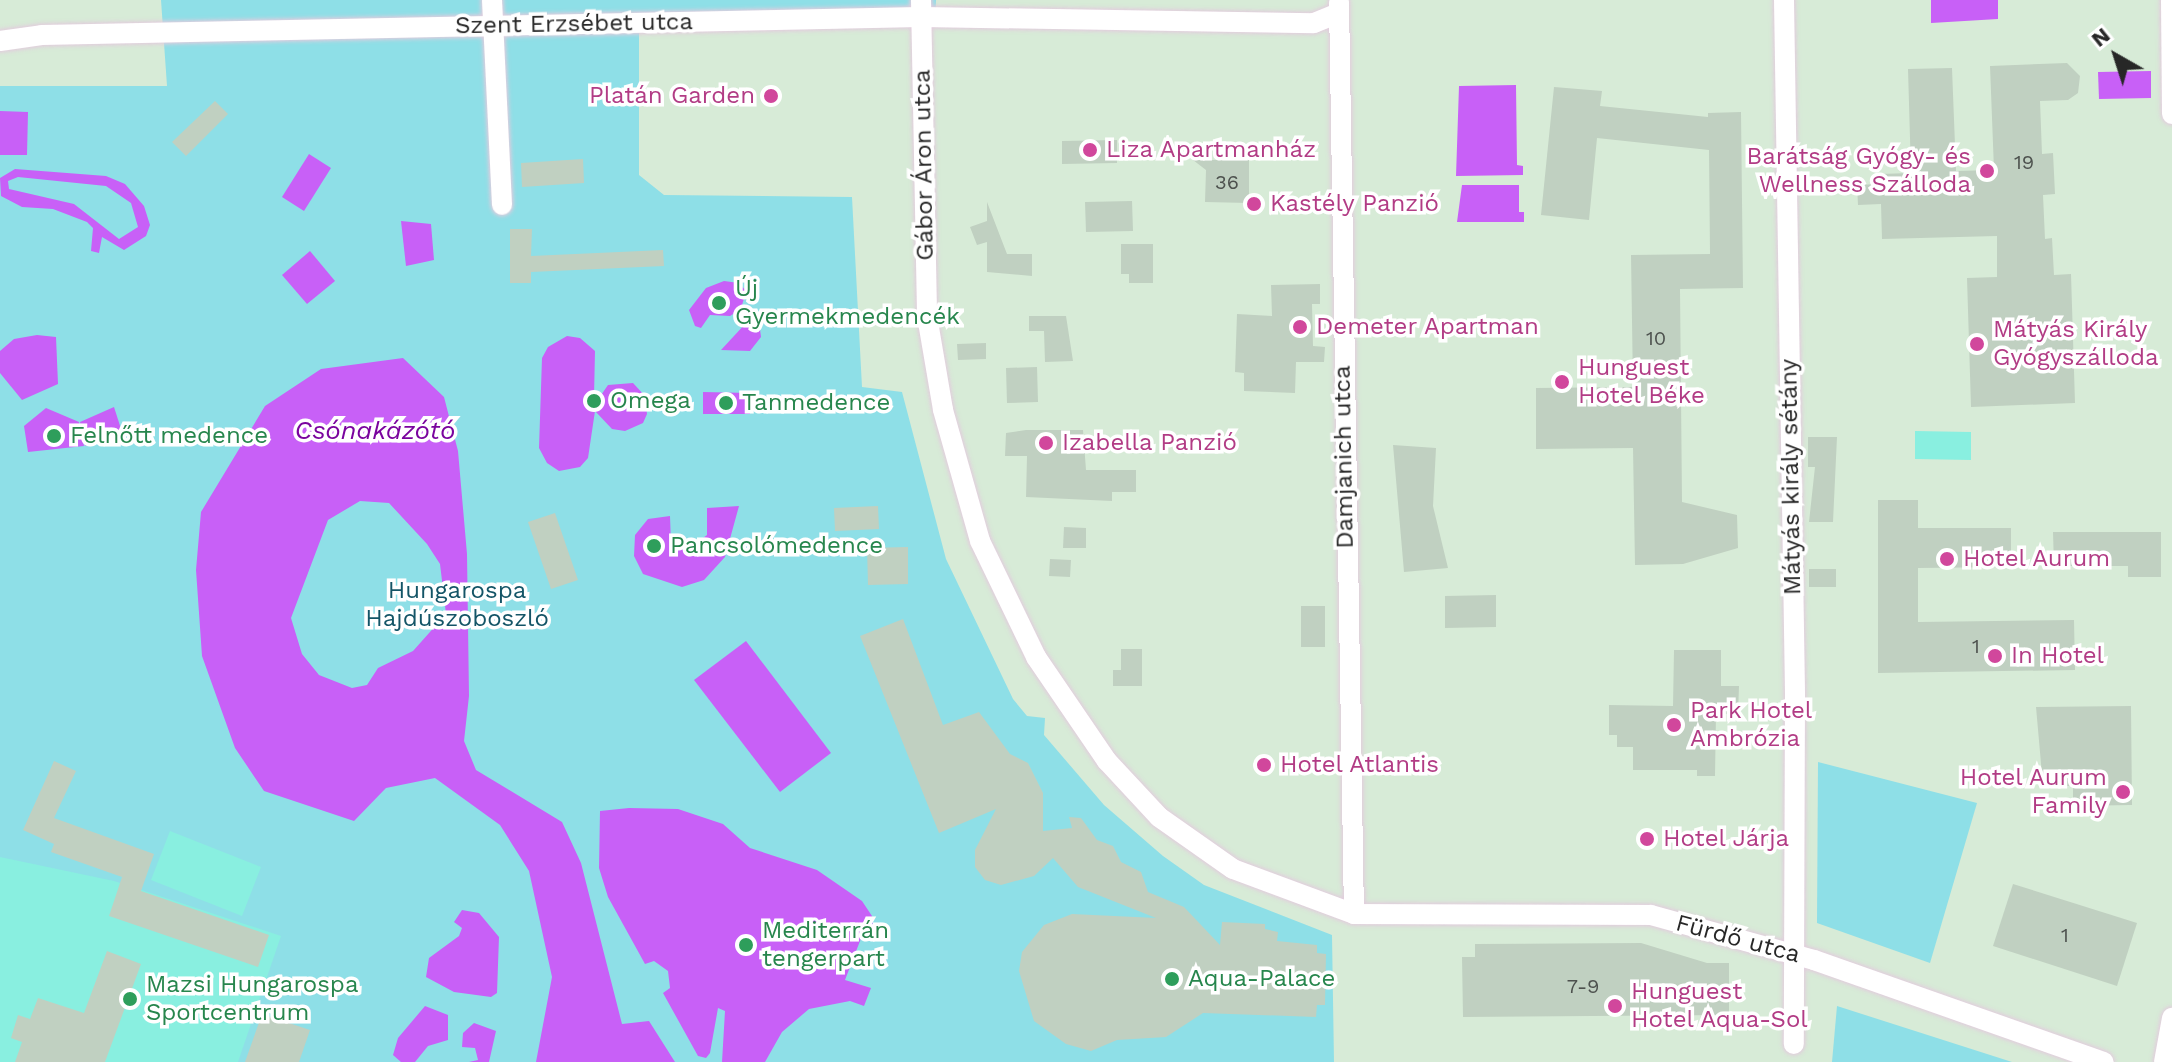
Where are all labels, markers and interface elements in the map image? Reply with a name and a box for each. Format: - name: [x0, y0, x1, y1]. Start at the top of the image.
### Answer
- street label: Szent Erzsébet utca: [455, 8, 693, 40]
- north arrow: [2076, 16, 2156, 96]
- text: N: [2086, 22, 2115, 52]
- street label: Gábor Áron utca: [908, 68, 940, 262]
- place label: Platán Garden: [589, 82, 755, 110]
- marker: Platán Garden: [762, 87, 780, 105]
- place label: Liza Apartmanház: [1106, 136, 1317, 164]
- marker: Liza Apartmanház: [1081, 141, 1099, 159]
- place label: Barátság Gyógy- és Wellness Szálloda: [1746, 143, 1971, 199]
- house number: 19: [2014, 150, 2034, 174]
- marker: Barátság Gyógy- és Wellness Szálloda: [1978, 162, 1996, 180]
- house number: 36: [1215, 170, 1239, 194]
- place label: Kastély Panzió: [1270, 190, 1440, 218]
- marker: Kastély Panzió: [1245, 195, 1263, 213]
- place label: Új Gyermekmedencék: [735, 275, 960, 331]
- marker: Új Gyermekmedencék: [710, 294, 728, 312]
- place label: Demeter Apartman: [1316, 313, 1540, 341]
- place label: Mátyás Király Gyógyszálloda: [1993, 316, 2159, 372]
- marker: Demeter Apartman: [1291, 318, 1309, 336]
- house number: 10: [1646, 326, 1666, 350]
- marker: Mátyás Király Gyógyszálloda: [1968, 335, 1986, 353]
- place label: Hunguest Hotel Béke: [1578, 354, 1706, 410]
- street label: Mátyás király sétány: [1775, 358, 1807, 596]
- street label: Damjanich utca: [1328, 365, 1360, 549]
- marker: Hunguest Hotel Béke: [1553, 373, 1571, 391]
- place label: Omega: [610, 387, 691, 415]
- place label: Tanmedence: [742, 389, 890, 417]
- marker: Omega: [585, 392, 603, 410]
- marker: Tanmedence: [717, 394, 735, 412]
- water label: Csónakázótó: [295, 415, 455, 447]
- place label: Felnőtt medence: [70, 422, 268, 450]
- marker: Felnőtt medence: [45, 427, 63, 445]
- place label: Izabella Panzió: [1062, 429, 1237, 457]
- marker: Izabella Panzió: [1037, 434, 1055, 452]
- place label: Pancsolómedence: [670, 532, 883, 560]
- marker: Pancsolómedence: [645, 537, 663, 555]
- place label: Hotel Aurum: [1963, 545, 2112, 573]
- marker: Hotel Aurum: [1938, 550, 1956, 568]
- park label: Hungarospa Hajdúszoboszló: [365, 577, 549, 633]
- house number: 1: [1972, 634, 1980, 658]
- place label: In Hotel: [2011, 642, 2104, 670]
- marker: In Hotel: [1986, 647, 2004, 665]
- place label: Park Hotel Ambrózia: [1690, 697, 1813, 753]
- marker: Park Hotel Ambrózia: [1665, 716, 1683, 734]
- place label: Hotel Atlantis: [1280, 751, 1441, 779]
- marker: Hotel Atlantis: [1255, 756, 1273, 774]
- place label: Hotel Aurum Family: [1958, 764, 2107, 820]
- marker: Hotel Aurum Family: [2114, 783, 2132, 801]
- place label: Hotel Járja: [1663, 825, 1791, 853]
- marker: Hotel Járja: [1638, 830, 1656, 848]
- street label: Fürdő utca: [1673, 909, 1803, 969]
- place label: Mediterrán tengerpart: [762, 917, 889, 973]
- house number: 1: [2061, 923, 2069, 947]
- marker: Mediterrán tengerpart: [737, 936, 755, 954]
- place label: Aqua-Palace: [1188, 965, 1335, 993]
- marker: Aqua-Palace: [1163, 970, 1181, 988]
- place label: Mazsi Hungarospa Sportcentrum: [146, 971, 358, 1027]
- house number: 7-9: [1567, 974, 1599, 998]
- place label: Hunguest Hotel Aqua-Sol: [1631, 978, 1809, 1034]
- marker: Mazsi Hungarospa Sportcentrum: [121, 990, 139, 1008]
- marker: Hunguest Hotel Aqua-Sol: [1606, 997, 1624, 1015]

